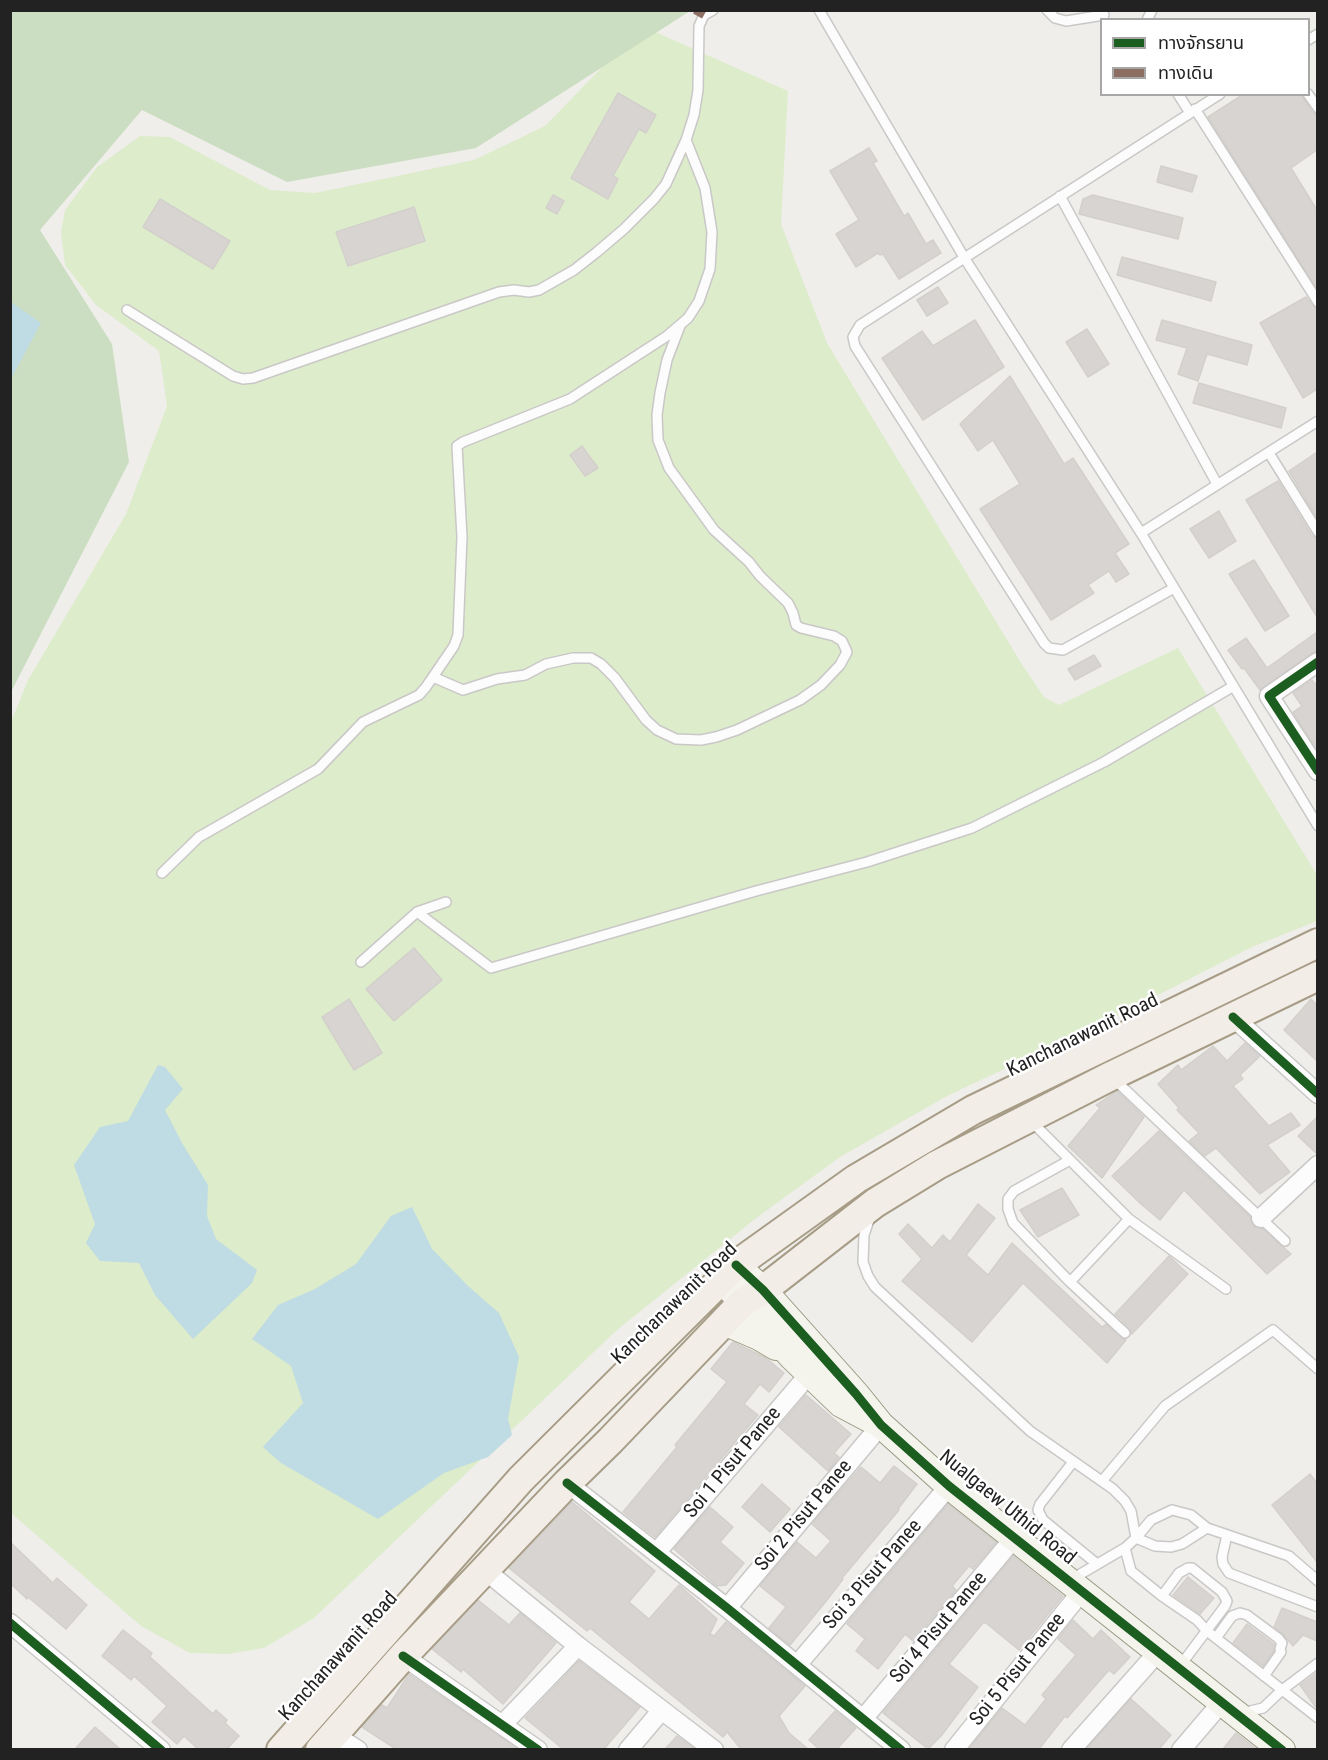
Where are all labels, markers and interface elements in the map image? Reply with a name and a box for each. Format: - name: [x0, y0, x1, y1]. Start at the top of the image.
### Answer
- legend: [1100, 18, 1310, 96]
- text: ทางจักรยาน: [1158, 32, 1244, 53]
- text: ทางเดิน: [1158, 62, 1213, 83]
- street label: Kanchanawanit Road: [1003, 989, 1163, 1083]
- street label: Kanchanawanit Road: [607, 1238, 743, 1370]
- street label: Soi 1 Pisut Panee: [679, 1402, 787, 1524]
- street label: Nualgaew Uthid Road: [934, 1446, 1080, 1570]
- street label: Soi 2 Pisut Panee: [750, 1455, 858, 1577]
- street label: Soi 3 Pisut Panee: [819, 1515, 927, 1635]
- street label: Soi 4 Pisut Panee: [885, 1567, 993, 1689]
- street label: Kanchanawanit Road: [275, 1587, 403, 1727]
- street label: Soi 5 Pisut Panee: [965, 1609, 1071, 1731]

